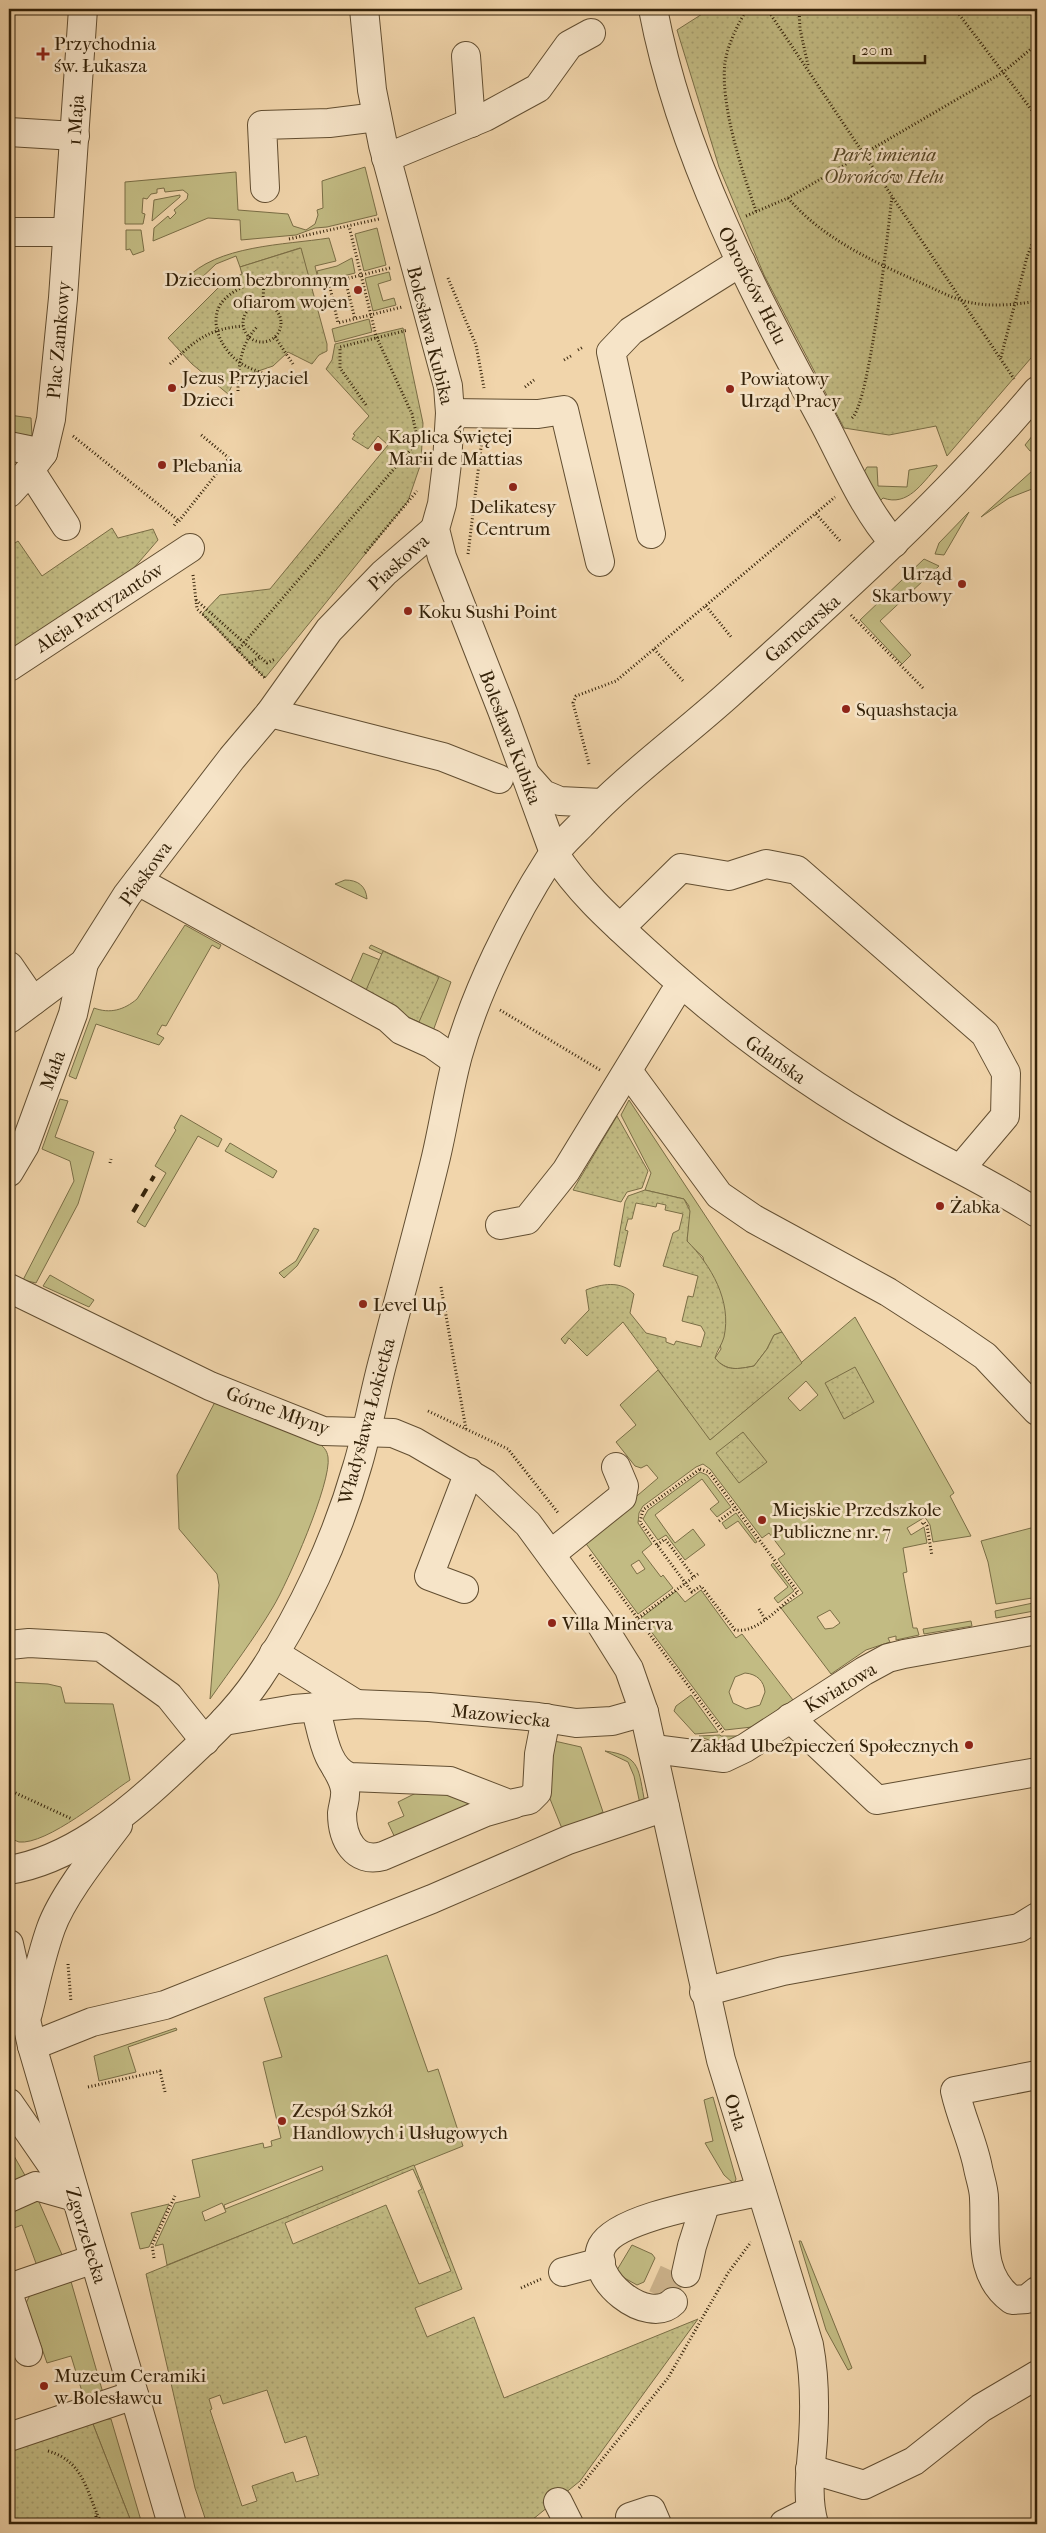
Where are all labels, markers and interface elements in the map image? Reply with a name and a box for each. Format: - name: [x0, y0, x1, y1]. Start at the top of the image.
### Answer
- scale bar: [854, 32, 925, 64]
- place label: Przychodnia św. Łukasza: [54, 33, 156, 77]
- text: 20 m: [861, 41, 893, 59]
- marker: Przychodnia św. Łukasza: [36, 47, 50, 61]
- street label: 1 Maja: [63, 94, 89, 146]
- park label: Park imienia Obrońców Helu: [824, 144, 944, 188]
- street label: Obrońców Helu: [713, 223, 791, 348]
- street label: Bolesława Kubika: [402, 264, 458, 407]
- place label: Dzieciom bezbronnym ofiarom wojen: [165, 269, 348, 313]
- street label: Plac Zamkowy: [43, 279, 75, 400]
- marker: Dzieciom bezbronnym ofiarom wojen: [352, 284, 364, 296]
- place label: Jezus Przyjaciel Dzieci: [180, 367, 309, 411]
- place label: Powiatowy Urząd Pracy: [740, 368, 842, 412]
- marker: Jezus Przyjaciel Dzieci: [166, 382, 178, 394]
- marker: Powiatowy Urząd Pracy: [724, 383, 736, 395]
- place label: Kaplica Świętej Marii de Mattias: [388, 425, 523, 470]
- marker: Kaplica Świętej Marii de Mattias: [372, 441, 384, 453]
- place label: Plebania: [172, 455, 242, 477]
- marker: Plebania: [156, 459, 168, 471]
- marker: Delikatesy Centrum: [507, 481, 519, 493]
- place label: Delikatesy Centrum: [470, 496, 557, 540]
- street label: Piaskowa: [364, 530, 434, 596]
- street label: Aleja Partyzantów: [31, 558, 168, 658]
- place label: Urząd Skarbowy: [872, 563, 953, 607]
- marker: Urząd Skarbowy: [956, 578, 968, 590]
- street label: Garncarska: [761, 590, 845, 667]
- place label: Koku Sushi Point: [418, 601, 557, 623]
- marker: Koku Sushi Point: [402, 605, 414, 617]
- street label: Bolesława Kubika: [474, 667, 546, 808]
- place label: Squashstacja: [856, 699, 958, 721]
- marker: Squashstacja: [840, 703, 852, 715]
- street label: Piaskowa: [115, 837, 177, 910]
- street label: Gdańska: [741, 1031, 810, 1089]
- street label: Mała: [36, 1047, 70, 1093]
- place label: Żabka: [950, 1196, 1000, 1218]
- marker: Żabka: [934, 1200, 946, 1212]
- place label: Level Up: [373, 1294, 447, 1316]
- marker: Level Up: [357, 1298, 369, 1310]
- street label: Władysława Łokietka: [334, 1335, 400, 1508]
- street label: Górne Młyny: [223, 1382, 333, 1440]
- place label: Miejskie Przedszkole Publiczne nr. 7: [772, 1499, 941, 1543]
- marker: Miejskie Przedszkole Publiczne nr. 7: [756, 1514, 768, 1526]
- place label: Villa Minerva: [561, 1613, 673, 1635]
- marker: Villa Minerva: [546, 1617, 558, 1629]
- street label: Kwiatowa: [801, 1658, 881, 1718]
- street label: Mazowiecka: [450, 1700, 552, 1732]
- place label: Zakład Ubezpieczeń Społecznych: [690, 1735, 959, 1757]
- marker: Zakład Ubezpieczeń Społecznych: [963, 1739, 975, 1751]
- street label: Orla: [719, 2091, 751, 2133]
- place label: Zespół Szkół Handlowych i Usługowych: [292, 2100, 508, 2144]
- marker: Zespół Szkół Handlowych i Usługowych: [276, 2115, 288, 2127]
- street label: Zgorzelecka: [61, 2184, 111, 2286]
- place label: Muzeum Ceramiki w Bolesławcu: [53, 2365, 207, 2409]
- marker: Muzeum Ceramiki w Bolesławcu: [38, 2380, 50, 2392]

